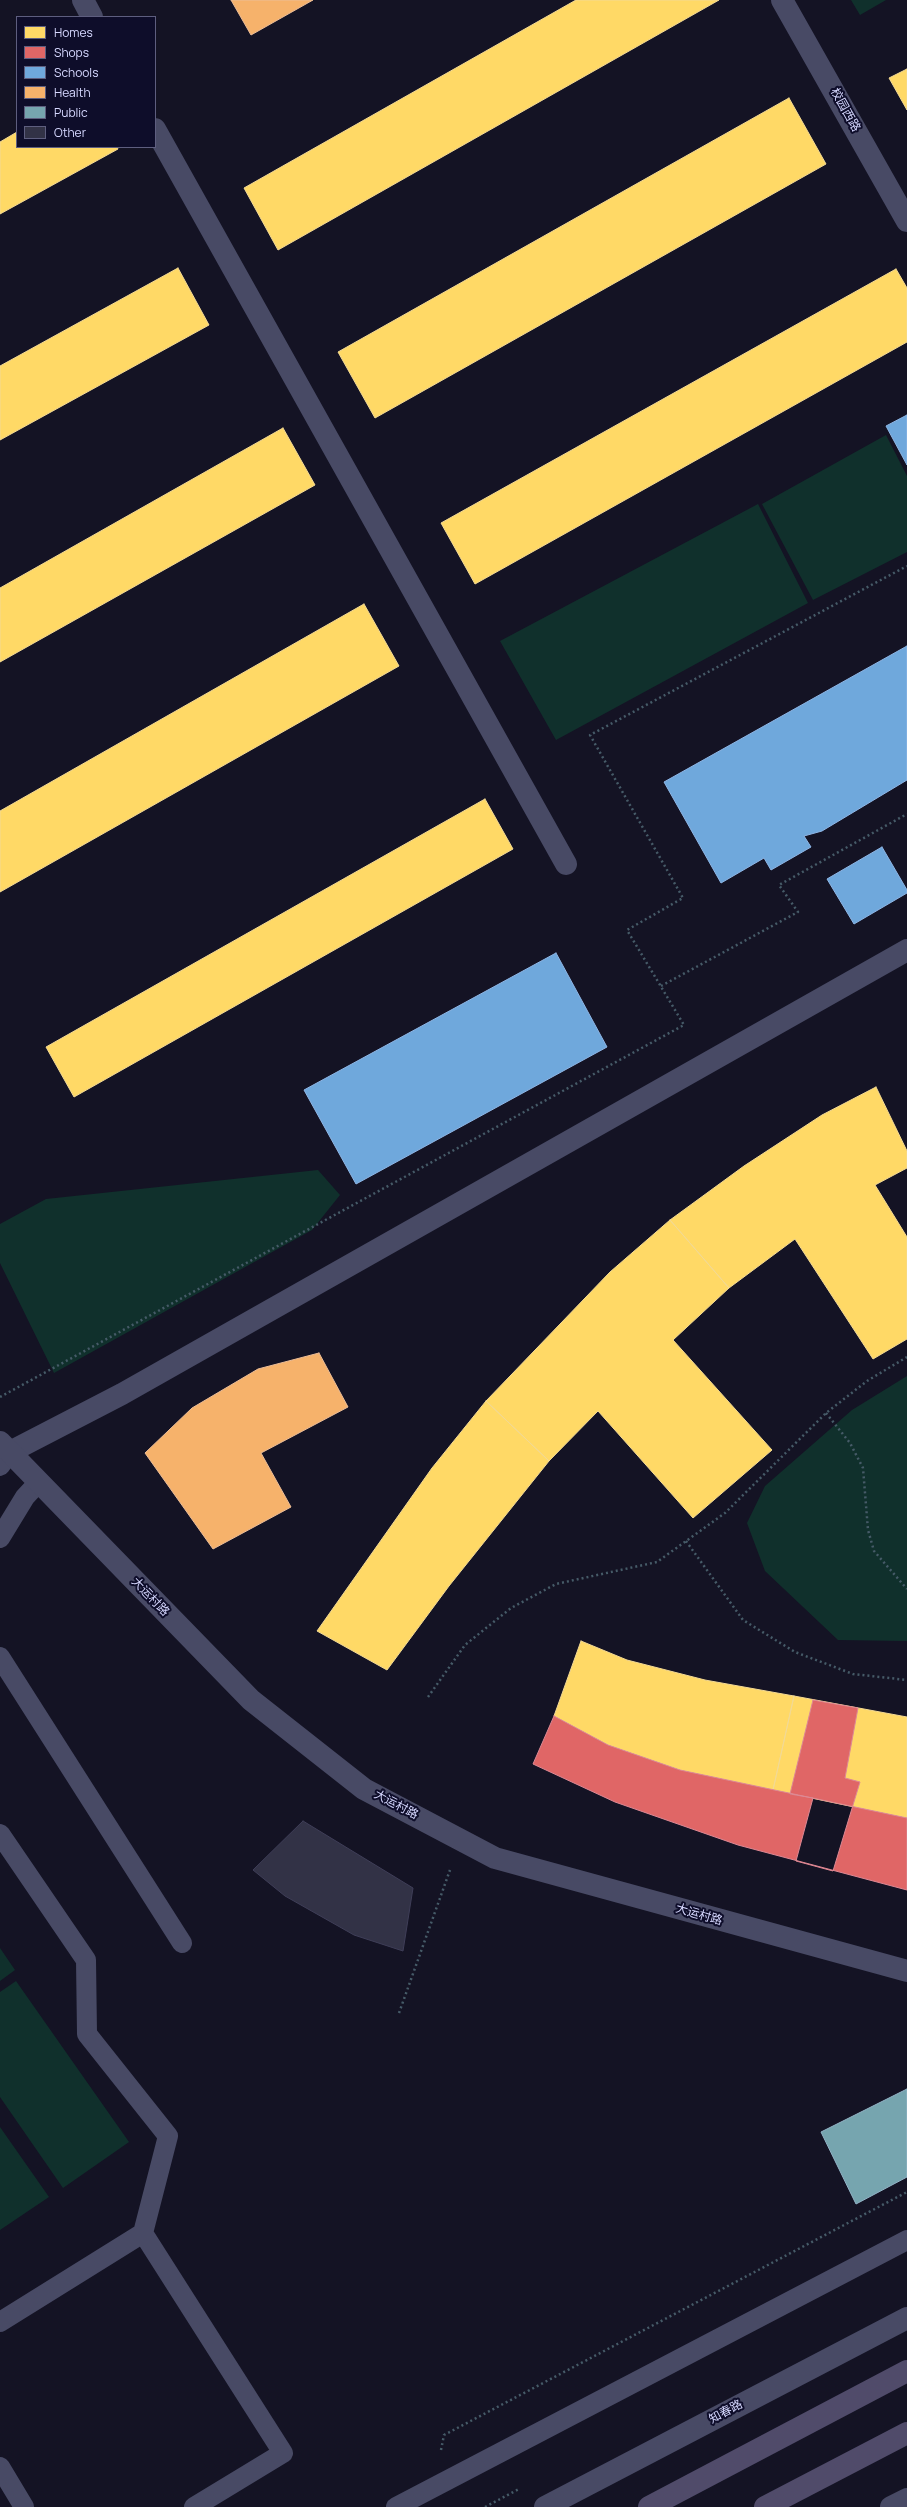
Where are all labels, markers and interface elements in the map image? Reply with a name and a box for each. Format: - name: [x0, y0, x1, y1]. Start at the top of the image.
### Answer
- legend: [16, 16, 156, 148]
- text: Homes: [54, 24, 93, 41]
- text: Shops: [54, 44, 89, 61]
- text: Schools: [54, 64, 98, 81]
- text: Health: [54, 84, 91, 101]
- street label: 校园西路: [827, 86, 863, 134]
- text: Public: [54, 104, 88, 121]
- text: Other: [54, 124, 86, 141]
- street label: 大运村路: [128, 1575, 172, 1619]
- street label: 大运村路: [371, 1787, 421, 1823]
- street label: 大运村路: [674, 1901, 724, 1929]
- street label: 知春路: [707, 2397, 745, 2427]

